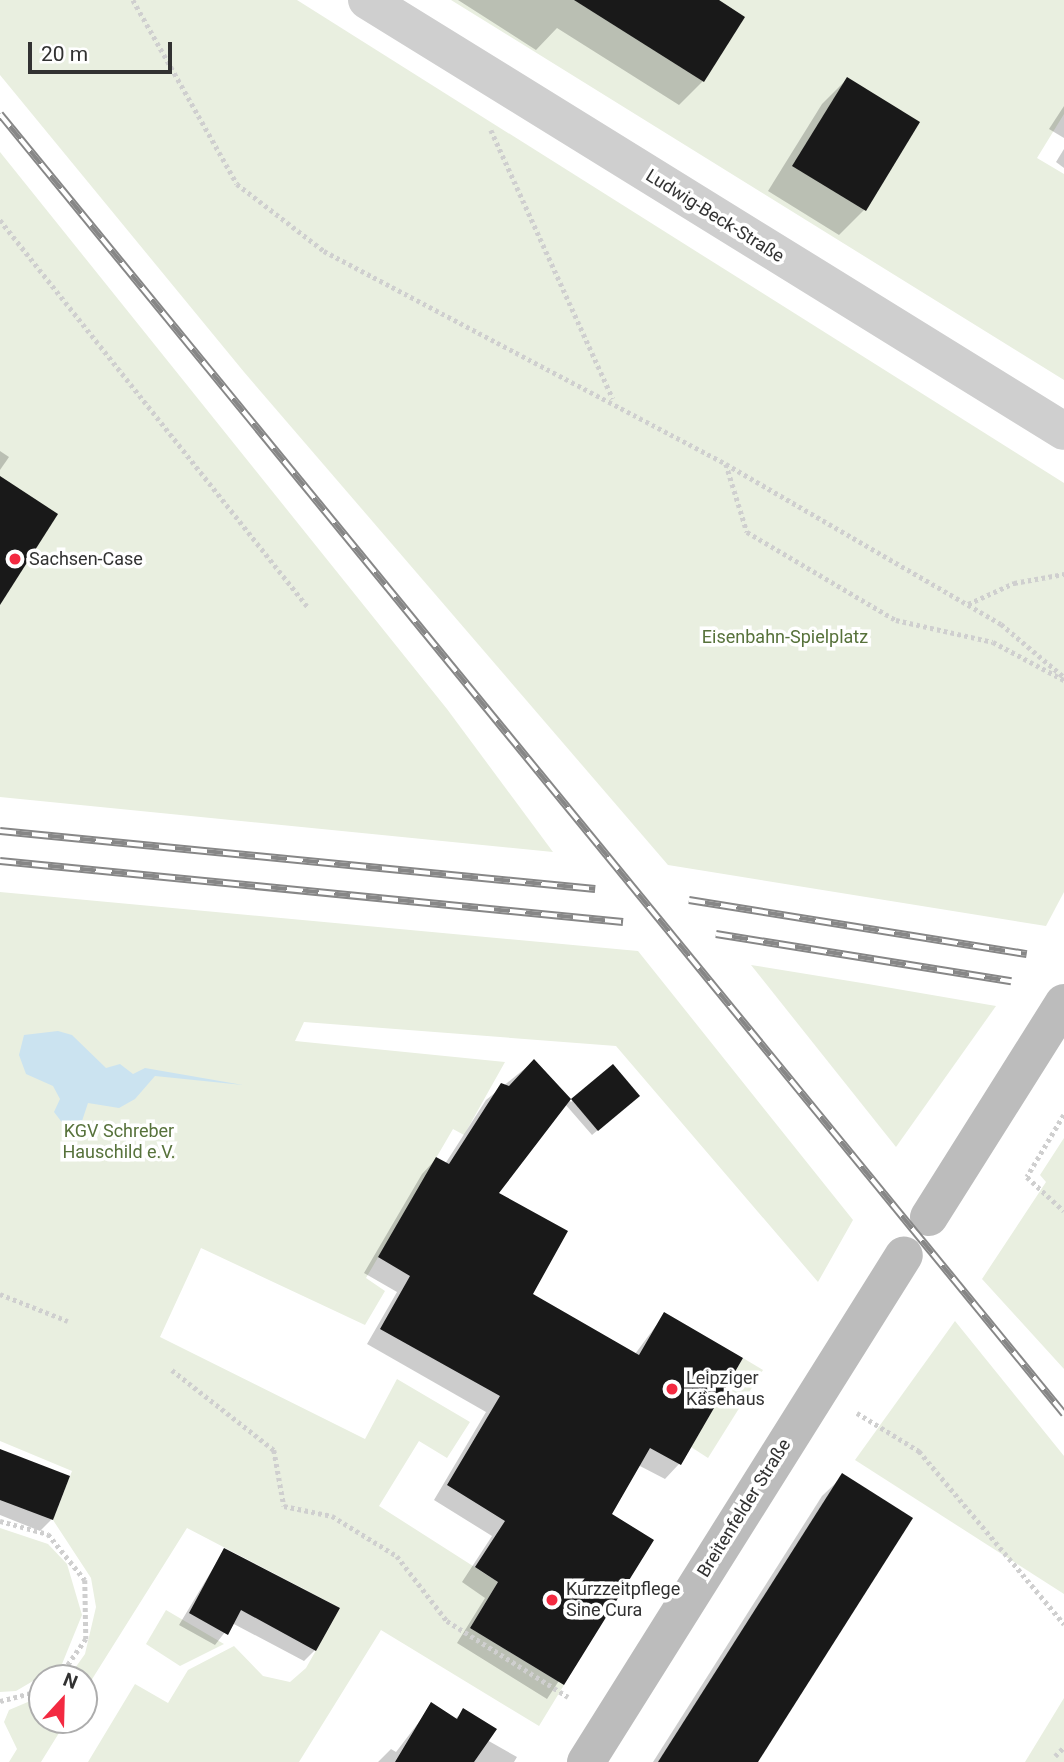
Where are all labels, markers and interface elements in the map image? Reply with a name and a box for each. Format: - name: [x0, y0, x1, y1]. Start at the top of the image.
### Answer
- scale bar: [32, 28, 175, 72]
- text: 20 m: [41, 42, 88, 66]
- street label: Ludwig-Beck-Straße: [642, 165, 788, 267]
- place label: Sachsen-Case: [29, 548, 143, 570]
- marker: Sachsen-Case: [7, 551, 23, 567]
- park label: Eisenbahn-Spielplatz: [702, 626, 868, 648]
- park label: KGV Schreber Hauschild e.V.: [62, 1121, 176, 1164]
- place label: Leipziger Käsehaus: [686, 1368, 765, 1410]
- marker: Leipziger Käsehaus: [664, 1381, 680, 1397]
- street label: Breitenfelder Straße: [693, 1435, 795, 1581]
- place label: Kurzzeitpflege Sine Cura: [566, 1579, 680, 1622]
- marker: Kurzzeitpflege Sine Cura: [544, 1592, 560, 1608]
- north arrow: [28, 1664, 98, 1734]
- text: N: [60, 1668, 81, 1694]

